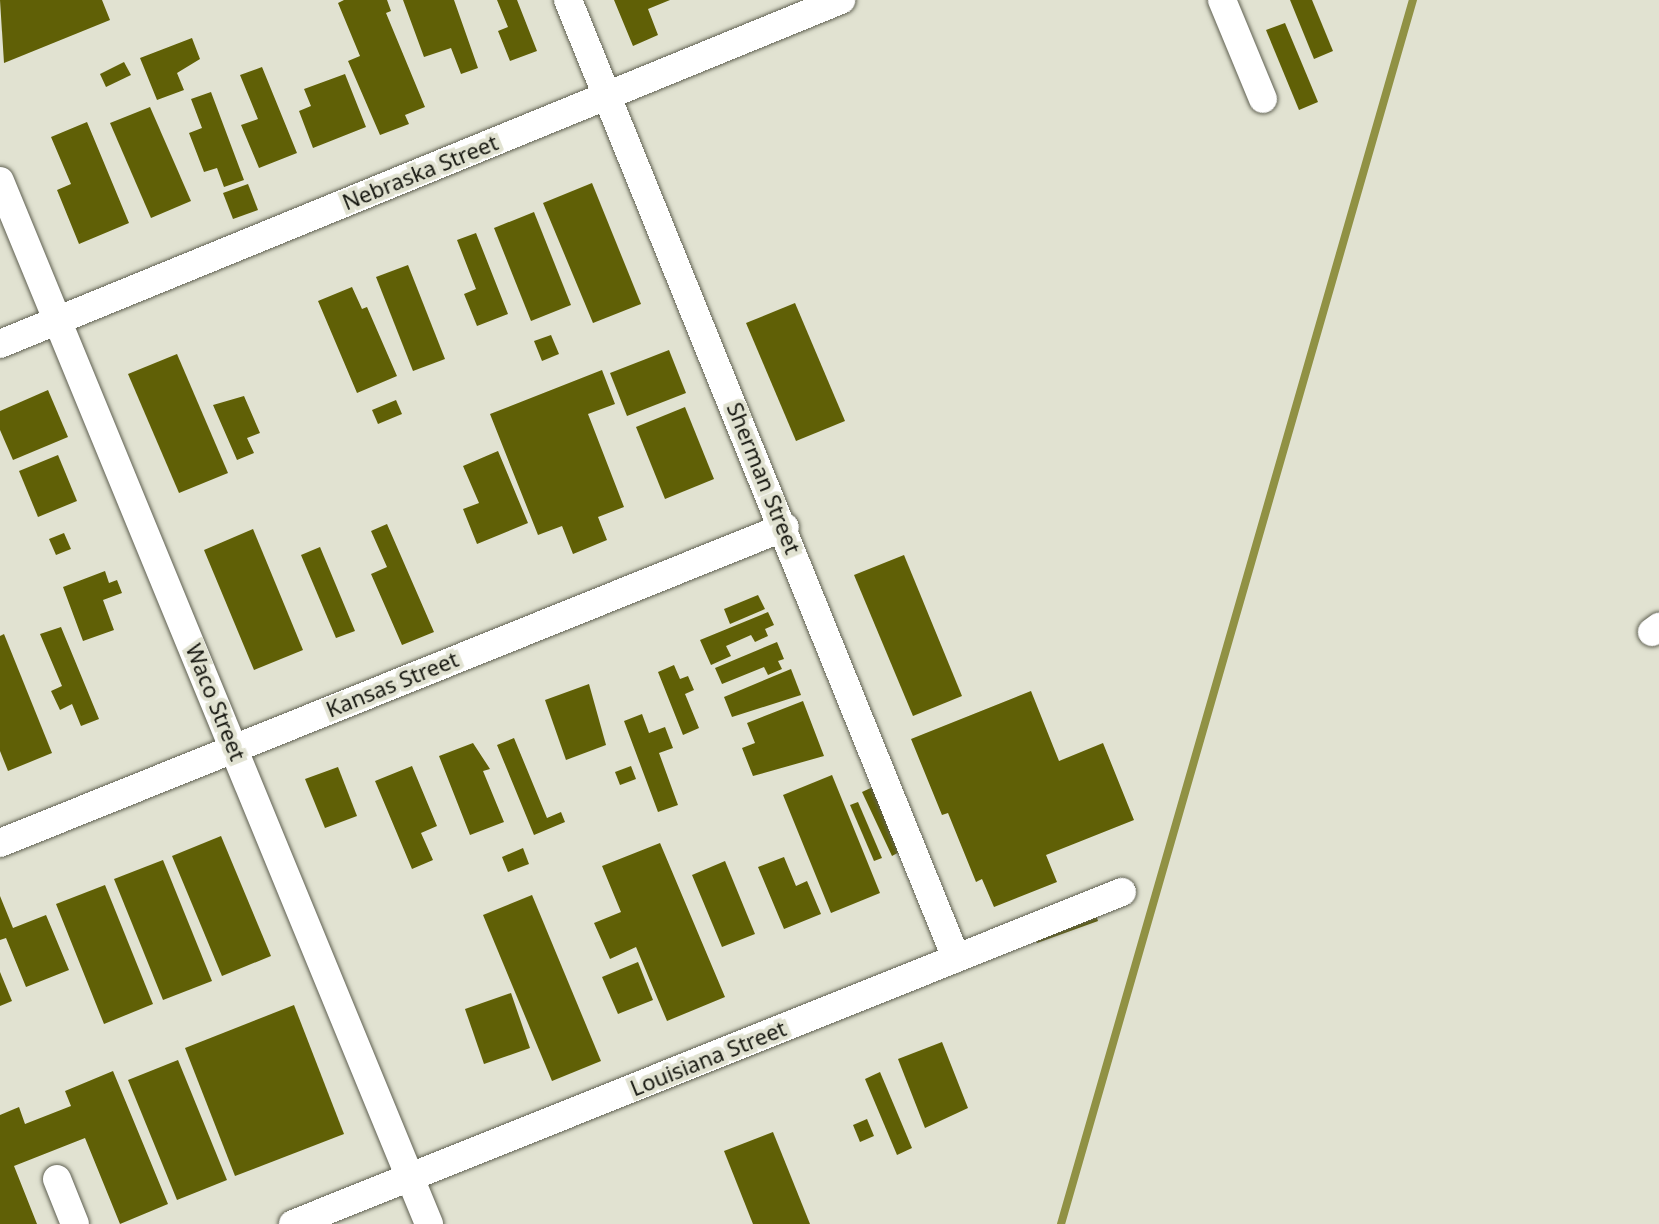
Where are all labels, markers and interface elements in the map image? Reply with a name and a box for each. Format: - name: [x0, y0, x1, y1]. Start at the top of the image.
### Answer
- street label: Nebraska Street: [338, 129, 502, 215]
- street label: Sherman Street: [722, 399, 806, 557]
- street label: Waco Street: [181, 640, 251, 764]
- street label: Kansas Street: [322, 646, 462, 722]
- street label: Louisiana Street: [626, 1015, 790, 1101]

